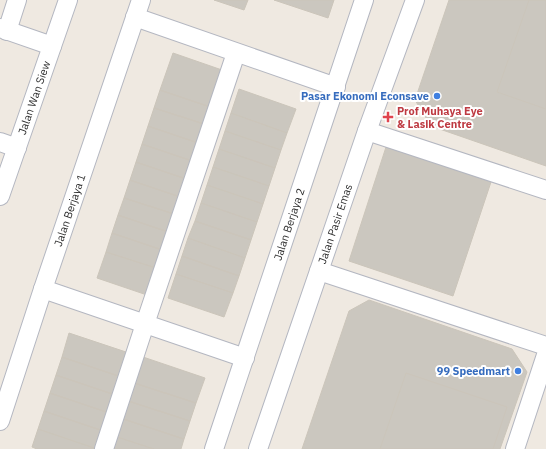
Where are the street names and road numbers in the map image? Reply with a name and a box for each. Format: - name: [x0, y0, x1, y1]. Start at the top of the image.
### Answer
- street label: Jalan Wan Siew: [15, 58, 54, 137]
- street label: Jalan Berjaya 1: [51, 172, 89, 248]
- street label: Jalan Pasir Emas: [315, 182, 355, 266]
- street label: Jalan Berjaya 2: [270, 186, 308, 262]

